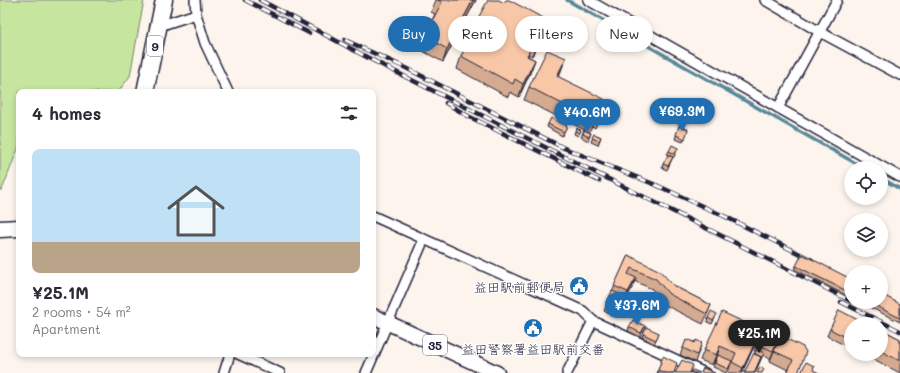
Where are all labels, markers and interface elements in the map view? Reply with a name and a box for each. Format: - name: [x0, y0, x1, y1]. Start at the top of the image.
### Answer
- chip: Buy: [388, 16, 440, 52]
- chip: Rent: [448, 16, 507, 52]
- chip: Filters: [515, 16, 588, 52]
- chip: New: [596, 16, 653, 52]
- road number: 9: [147, 36, 163, 56]
- pin: ¥69.3M: [649, 98, 715, 132]
- pin: ¥40.6M: [554, 99, 620, 133]
- text: 4 homes: [32, 102, 101, 124]
- icon: filters: [338, 102, 360, 124]
- text: ¥69.3M: [659, 102, 705, 119]
- text: ¥40.6M: [563, 103, 611, 120]
- map controls: [844, 161, 888, 361]
- button: locate: [844, 161, 888, 205]
- icon: home: [160, 175, 232, 247]
- button: layers: [844, 213, 888, 257]
- button: +: [844, 265, 888, 309]
- public building icon: 益田駅前郵便局: [568, 275, 590, 297]
- place label: 益田駅前郵便局: [474, 278, 565, 295]
- text: ¥25.1M: [32, 281, 89, 303]
- pin: ¥37.6M: [604, 292, 670, 326]
- text: ¥37.6M: [614, 296, 660, 313]
- text: 2 rooms · 54 m²: [32, 303, 131, 320]
- public building icon: 益田警察署益田駅前交番: [522, 317, 544, 339]
- button: −: [844, 317, 888, 361]
- text: Apartment: [32, 320, 101, 337]
- pin: ¥25.1M: [726, 320, 792, 354]
- text: ¥25.1M: [737, 324, 781, 341]
- road number: 35: [423, 335, 447, 355]
- place label: 益田警察署益田駅前交番: [461, 340, 605, 357]

